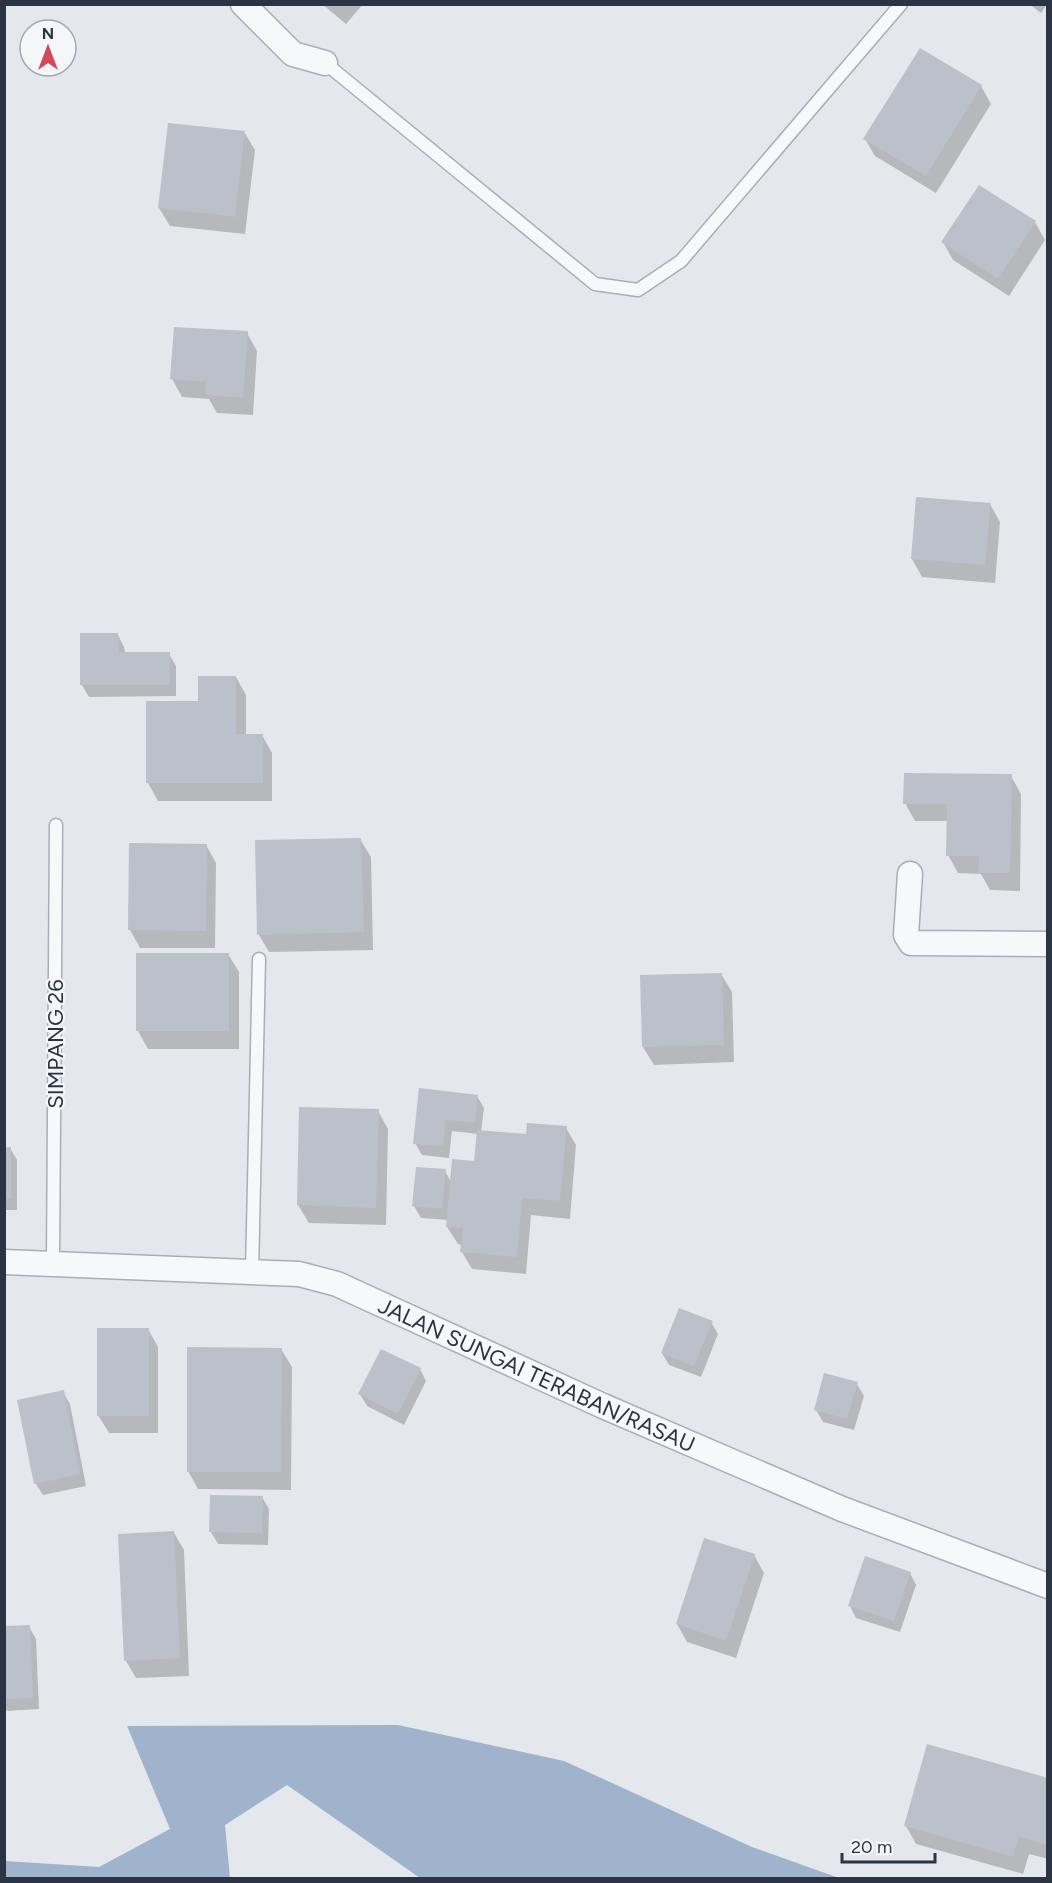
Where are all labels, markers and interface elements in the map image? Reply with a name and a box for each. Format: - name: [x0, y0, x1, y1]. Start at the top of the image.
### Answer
- north arrow: [18, 18, 78, 78]
- text: N: [42, 24, 54, 43]
- street label: SIMPANG 26: [42, 979, 69, 1109]
- street label: JALAN SUNGAI TERABAN/RASAU: [374, 1292, 699, 1458]
- scale bar: [842, 1826, 935, 1864]
- text: 20 m: [851, 1836, 892, 1858]

